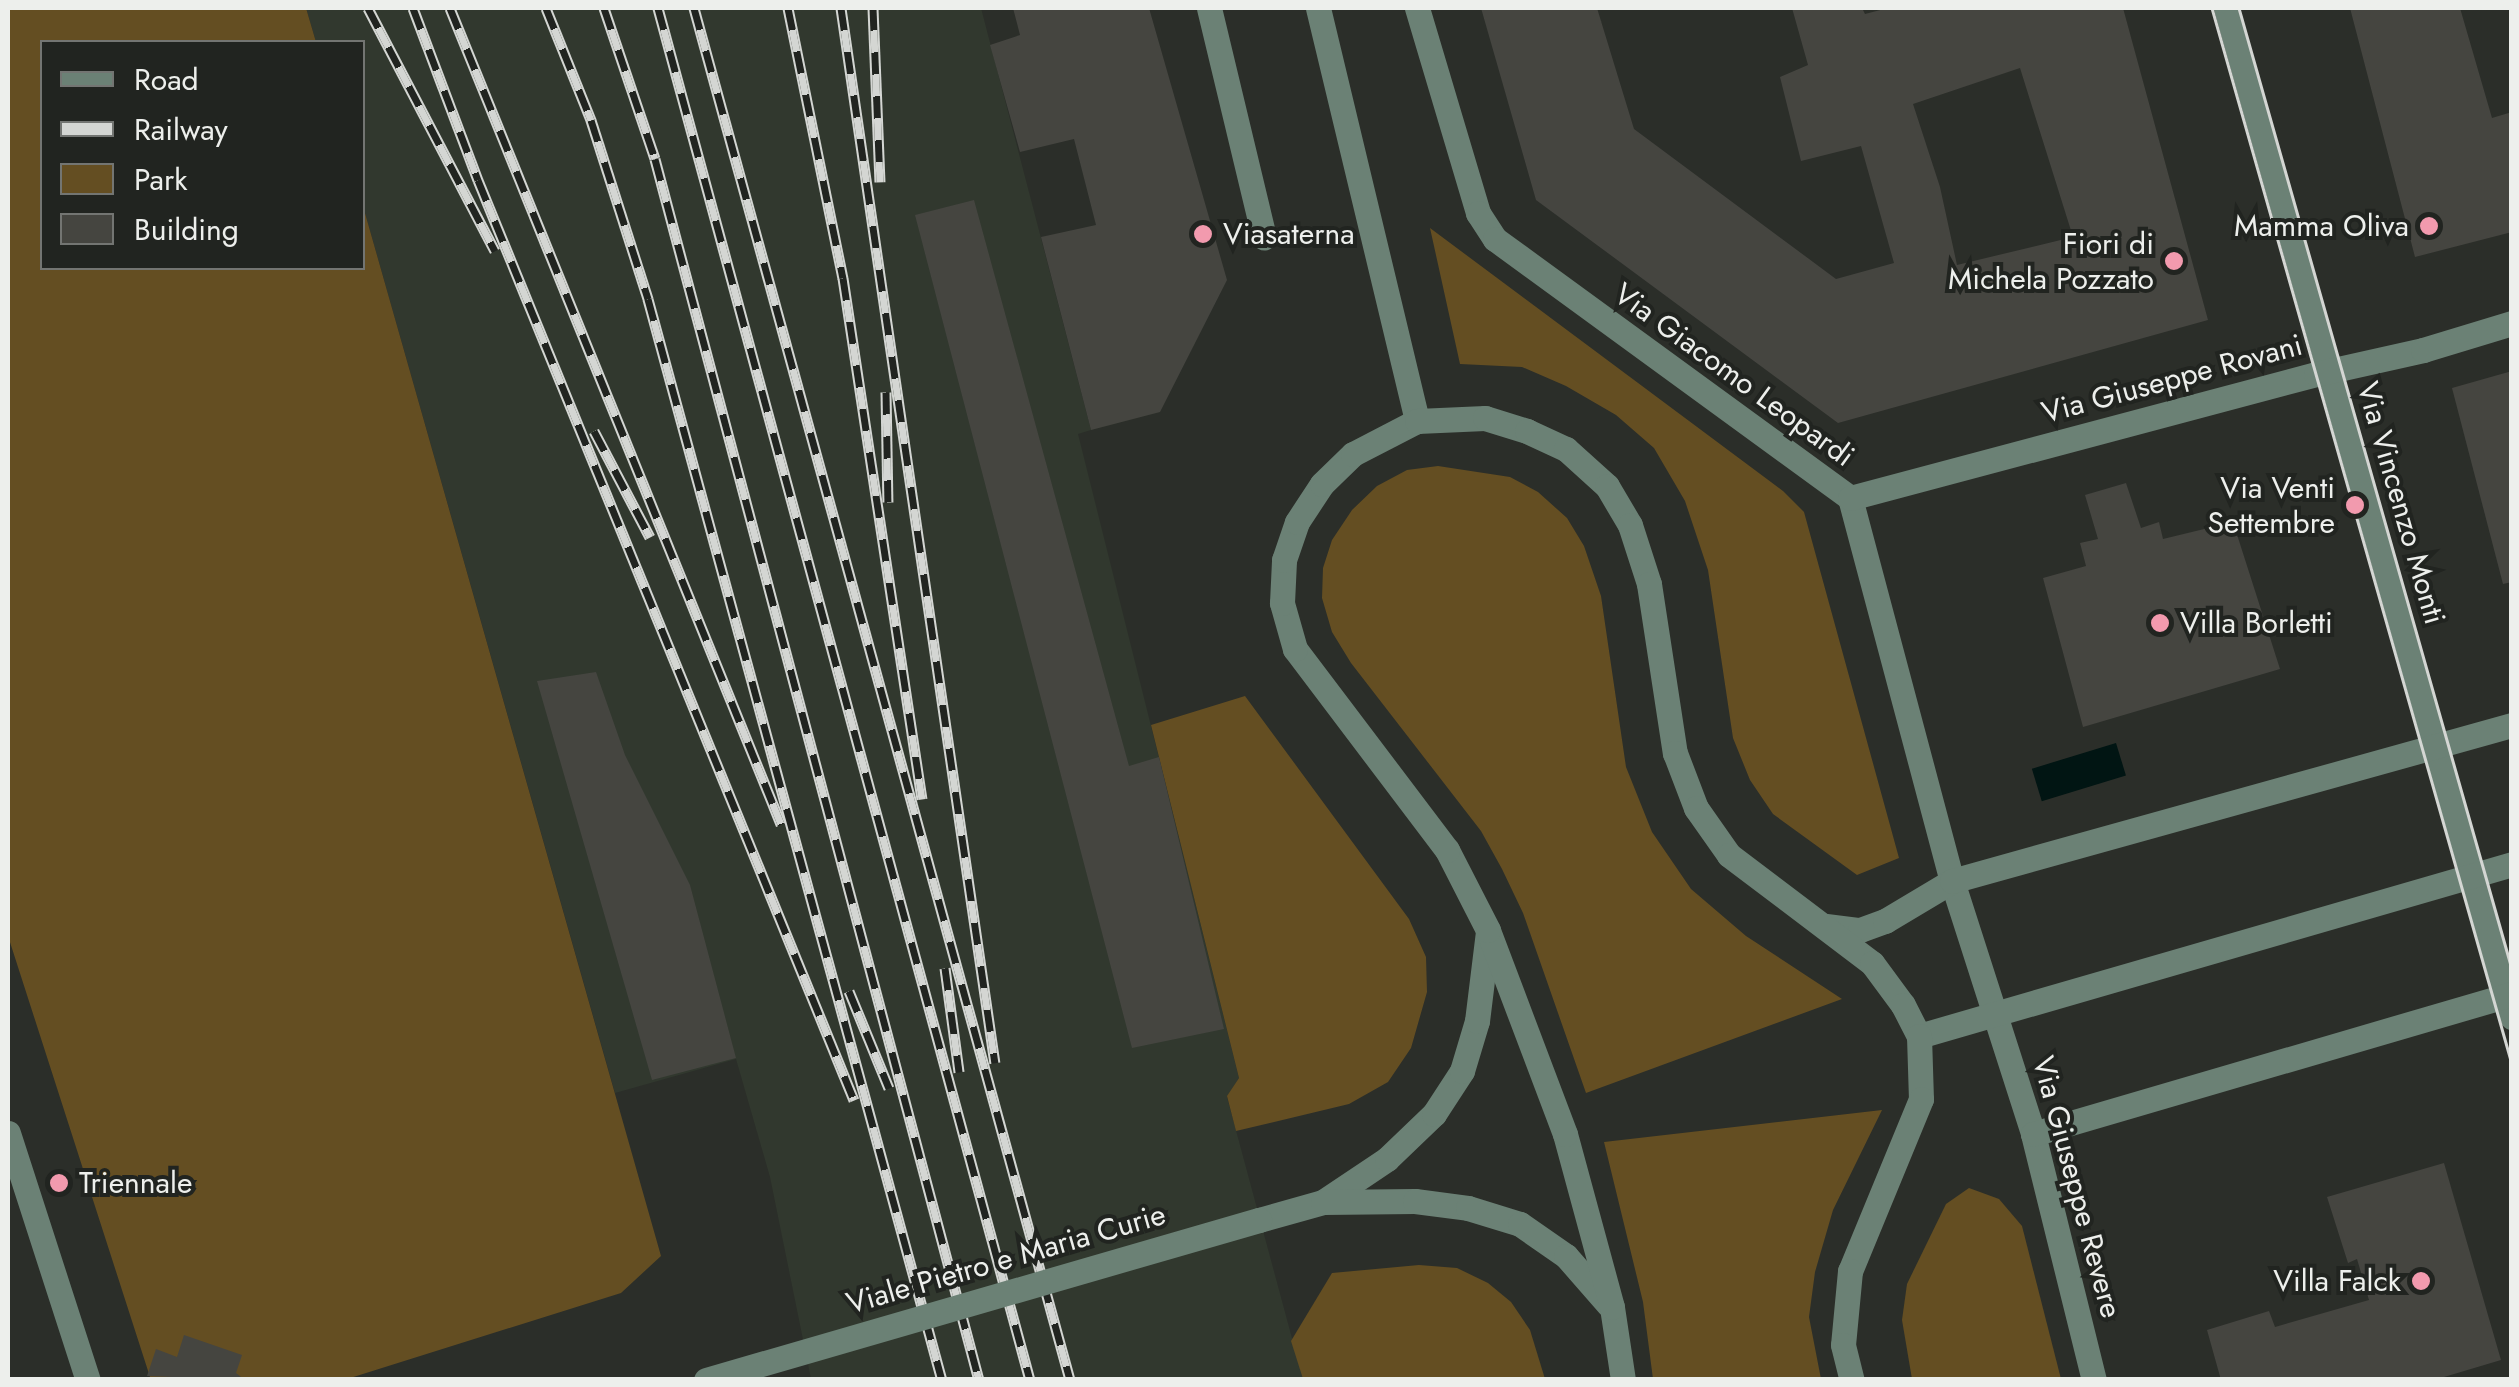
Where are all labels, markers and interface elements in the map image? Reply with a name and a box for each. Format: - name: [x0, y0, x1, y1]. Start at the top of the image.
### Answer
- legend: [40, 40, 365, 270]
- text: Road: [134, 58, 199, 101]
- text: Railway: [134, 108, 228, 151]
- text: Park: [134, 158, 187, 201]
- text: Building: [134, 208, 239, 251]
- place label: Mamma Oliva: [2234, 208, 2409, 244]
- marker: Mamma Oliva: [2418, 215, 2440, 237]
- place label: Viasaterna: [1223, 216, 1355, 252]
- marker: Viasaterna: [1192, 223, 1214, 245]
- place label: Fiori di Michela Pozzato: [1948, 226, 2154, 296]
- marker: Fiori di Michela Pozzato: [2163, 250, 2185, 272]
- street label: Via Giacomo Leopardi: [1607, 276, 1861, 474]
- street label: Via Giuseppe Rovani: [2038, 327, 2306, 431]
- street label: Via Vincenzo Monti: [2349, 378, 2453, 628]
- place label: Via Venti Settembre: [2207, 470, 2335, 540]
- marker: Via Venti Settembre: [2344, 494, 2366, 516]
- place label: Villa Borletti: [2180, 605, 2333, 641]
- marker: Villa Borletti: [2149, 612, 2171, 634]
- street label: Via Giuseppe Revere: [2025, 1052, 2129, 1322]
- place label: Triennale: [79, 1165, 192, 1201]
- marker: Triennale: [48, 1172, 70, 1194]
- street label: Viale Pietro e Maria Curie: [842, 1196, 1170, 1322]
- place label: Villa Falck: [2273, 1263, 2401, 1299]
- marker: Villa Falck: [2410, 1270, 2432, 1292]

